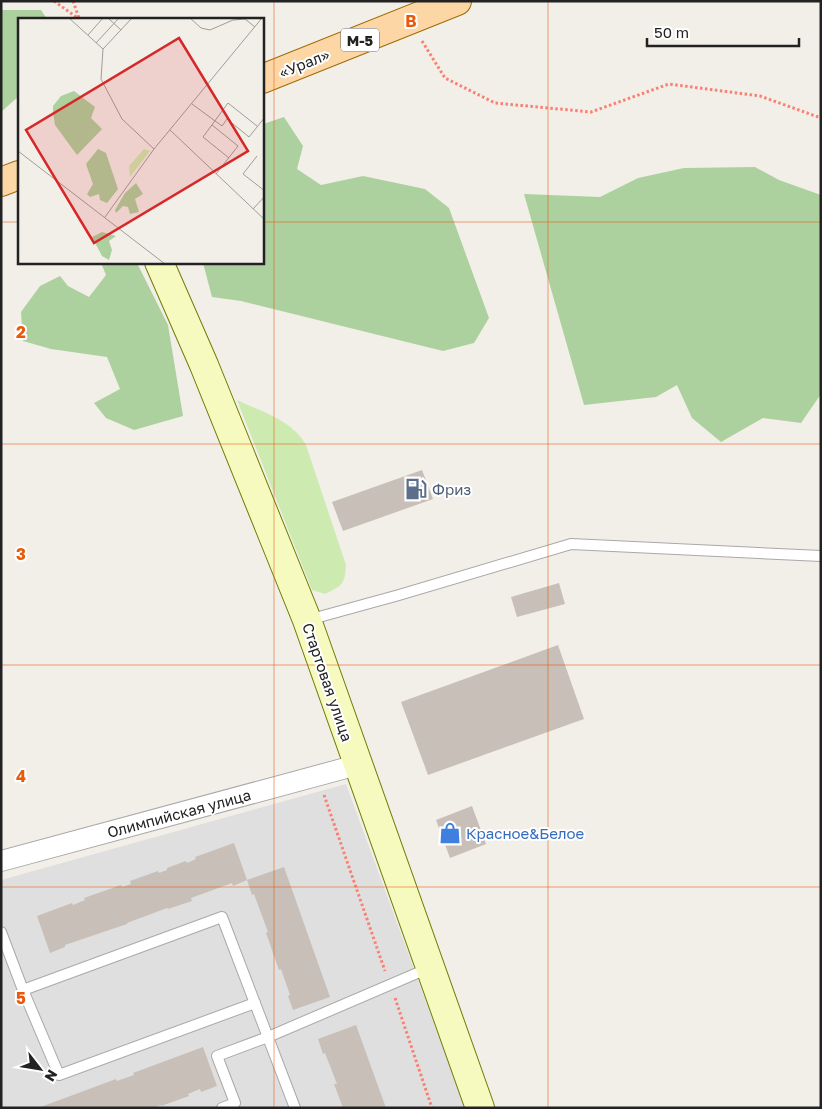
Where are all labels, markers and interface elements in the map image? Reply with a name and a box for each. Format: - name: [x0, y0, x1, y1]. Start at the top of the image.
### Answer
- text: B: [405, 11, 417, 31]
- scale bar: [647, 15, 800, 47]
- inset map: [18, 18, 264, 264]
- text: 50 m: [654, 23, 689, 41]
- road number: М-5: [341, 28, 379, 52]
- street label: «Урал»: [276, 45, 332, 81]
- text: 2: [16, 322, 26, 342]
- fuel station icon: Фриз: [403, 476, 429, 502]
- place label: Фриз: [432, 480, 471, 498]
- text: 3: [16, 544, 26, 564]
- street label: Стартовая улица: [299, 620, 357, 744]
- text: 4: [16, 766, 26, 786]
- street label: Олимпийская улица: [105, 785, 253, 841]
- shop icon: Красное&Белое: [437, 820, 463, 846]
- place label: Красное&Белое: [466, 824, 585, 842]
- text: 5: [16, 988, 26, 1008]
- north arrow: [15, 1044, 65, 1094]
- text: N: [42, 1067, 62, 1085]

